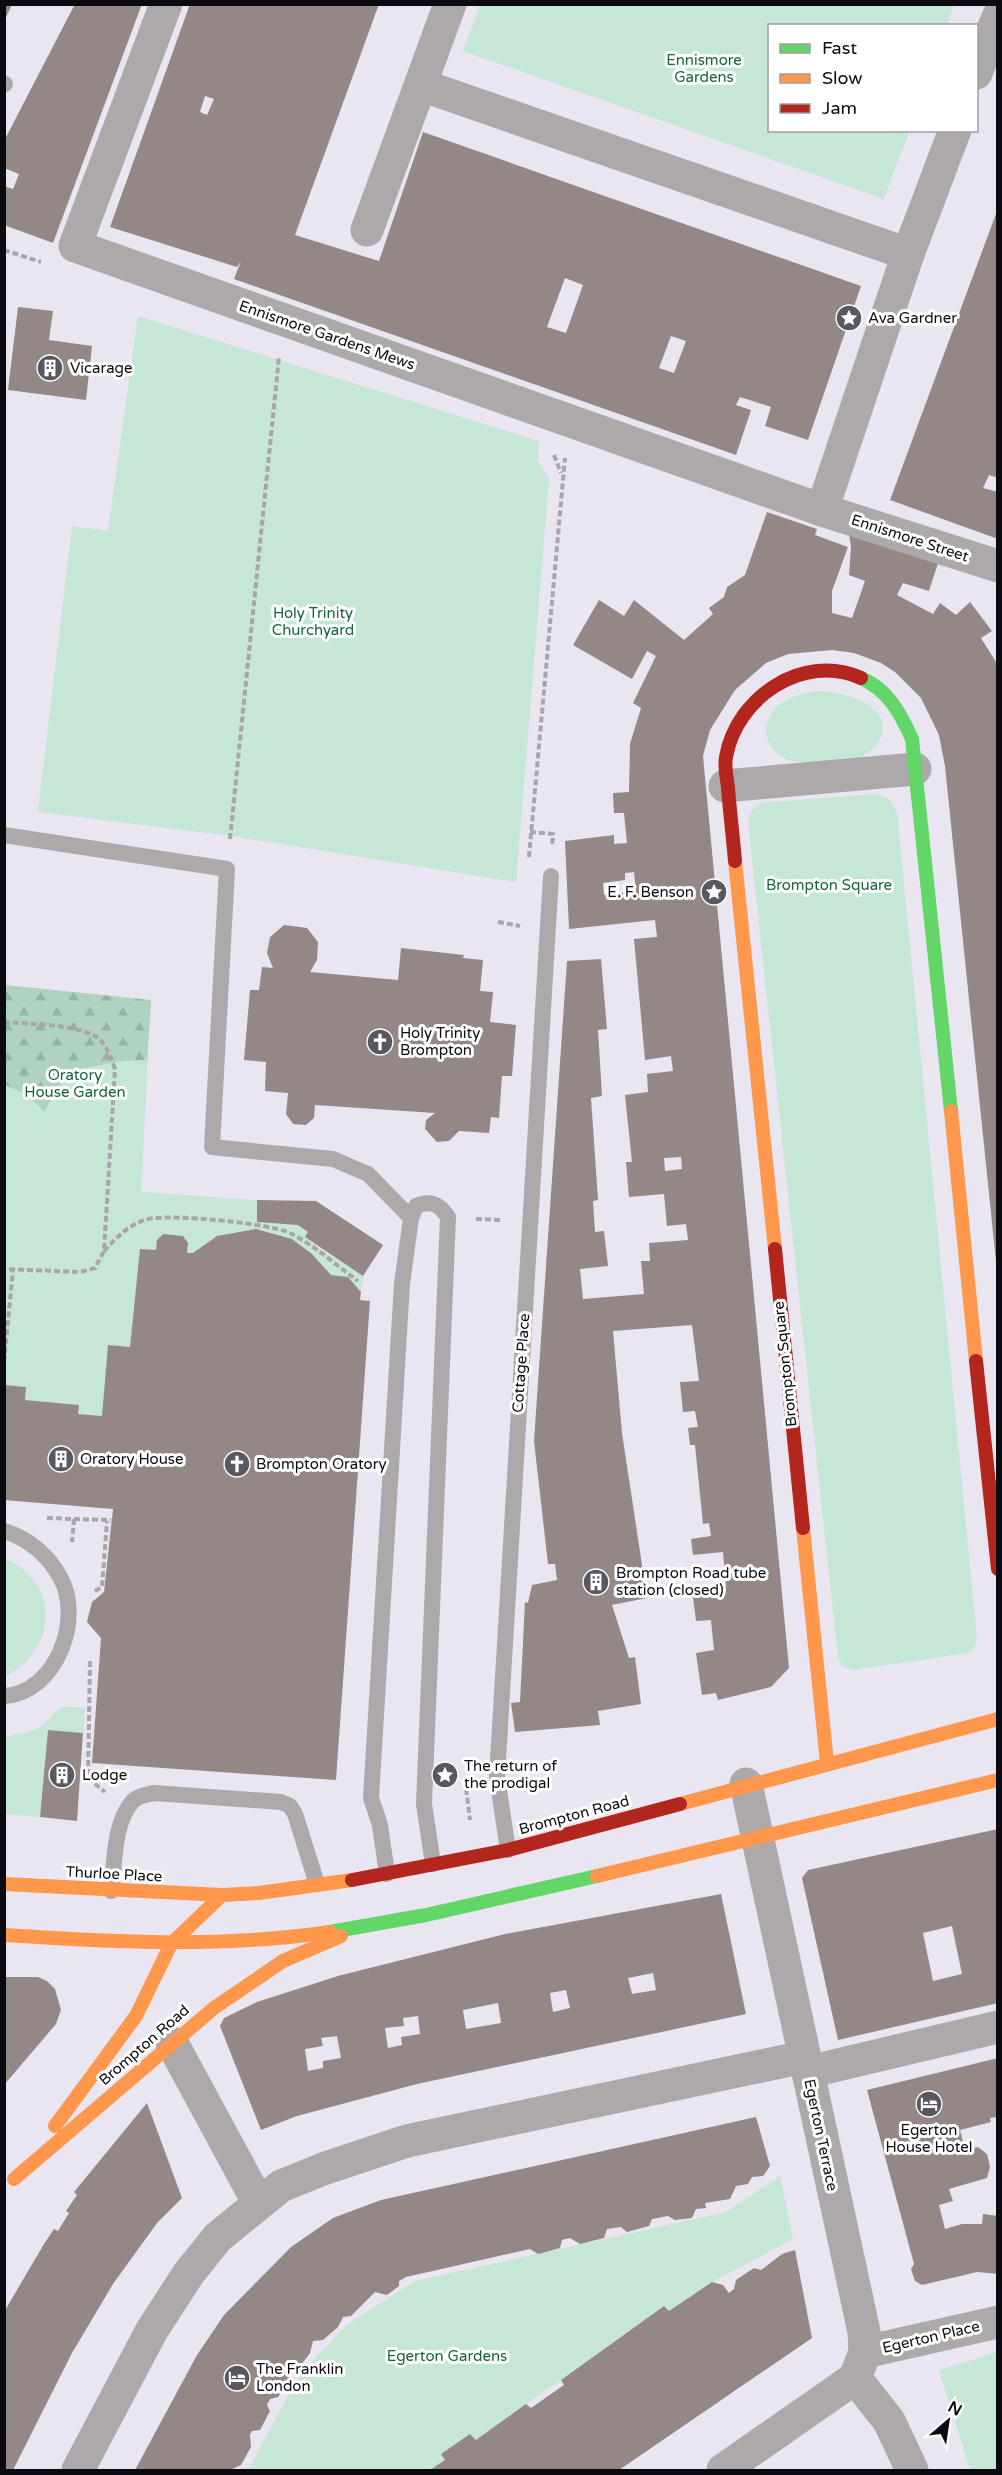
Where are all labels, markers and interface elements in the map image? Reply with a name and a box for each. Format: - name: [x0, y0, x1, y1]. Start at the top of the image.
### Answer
- legend: [768, 24, 978, 132]
- text: Fast: [822, 37, 857, 59]
- park label: Ennismore Gardens: [666, 51, 742, 86]
- text: Slow: [822, 67, 863, 89]
- text: Jam: [822, 97, 857, 119]
- street label: Ennismore Gardens Mews: [237, 296, 417, 374]
- place icon: Ava Gardner: [834, 303, 864, 333]
- place label: Ava Gardner: [868, 309, 957, 327]
- building icon: Vicarage: [35, 353, 65, 383]
- place label: Vicarage: [70, 359, 133, 377]
- street label: Ennismore Street: [849, 511, 971, 566]
- park label: Holy Trinity Churchyard: [272, 604, 354, 639]
- park label: Brompton Square: [766, 876, 892, 894]
- place icon: E. F. Benson: [699, 877, 729, 907]
- place label: E. F. Benson: [607, 883, 694, 901]
- place label: Holy Trinity Brompton: [400, 1024, 480, 1059]
- church icon: Holy Trinity Brompton: [365, 1027, 395, 1057]
- park label: Oratory House Garden: [24, 1066, 126, 1101]
- street label: Brompton Square: [769, 1300, 801, 1428]
- street label: Cottage Place: [509, 1313, 533, 1413]
- building icon: Oratory House: [46, 1444, 76, 1474]
- church icon: Brompton Oratory: [222, 1449, 252, 1479]
- place label: Oratory House: [80, 1450, 184, 1468]
- place label: Brompton Oratory: [256, 1455, 386, 1473]
- place label: Brompton Road tube station (closed): [616, 1564, 766, 1599]
- building icon: Brompton Road tube station (closed): [581, 1567, 611, 1597]
- place label: The return of the prodigal: [464, 1757, 557, 1792]
- building icon: Lodge: [47, 1760, 77, 1790]
- place icon: The return of the prodigal: [430, 1760, 460, 1790]
- place label: Lodge: [82, 1766, 127, 1784]
- street label: Brompton Road: [517, 1792, 631, 1838]
- street label: Thurloe Place: [65, 1862, 163, 1886]
- street label: Brompton Road: [95, 2001, 193, 2089]
- street label: Egerton Terrace: [800, 2077, 842, 2193]
- hotel icon: Egerton House Hotel: [914, 2089, 944, 2119]
- place label: Egerton House Hotel: [886, 2121, 973, 2156]
- street label: Egerton Place: [881, 2317, 981, 2357]
- park label: Egerton Gardens: [387, 2347, 507, 2365]
- place label: The Franklin London: [256, 2360, 343, 2395]
- hotel icon: The Franklin London: [222, 2363, 252, 2393]
- north arrow: [918, 2391, 978, 2451]
- text: N: [944, 2397, 965, 2421]

